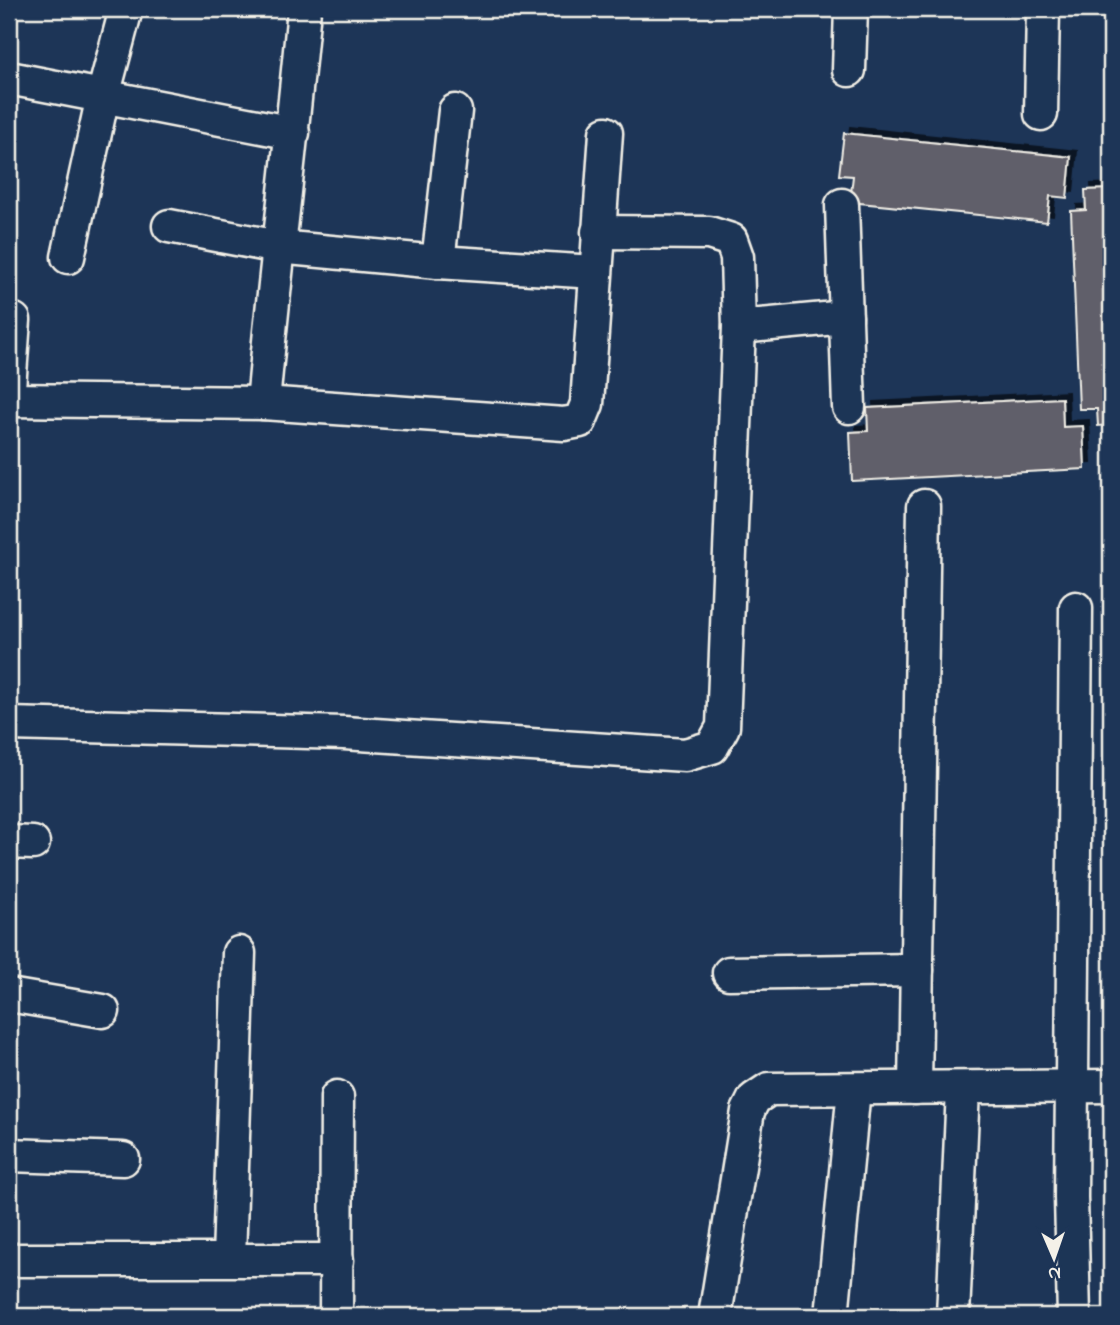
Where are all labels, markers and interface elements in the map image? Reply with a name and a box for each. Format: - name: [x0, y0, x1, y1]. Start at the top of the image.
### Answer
- north arrow: [1018, 1224, 1088, 1294]
- text: N: [1047, 1259, 1061, 1286]

